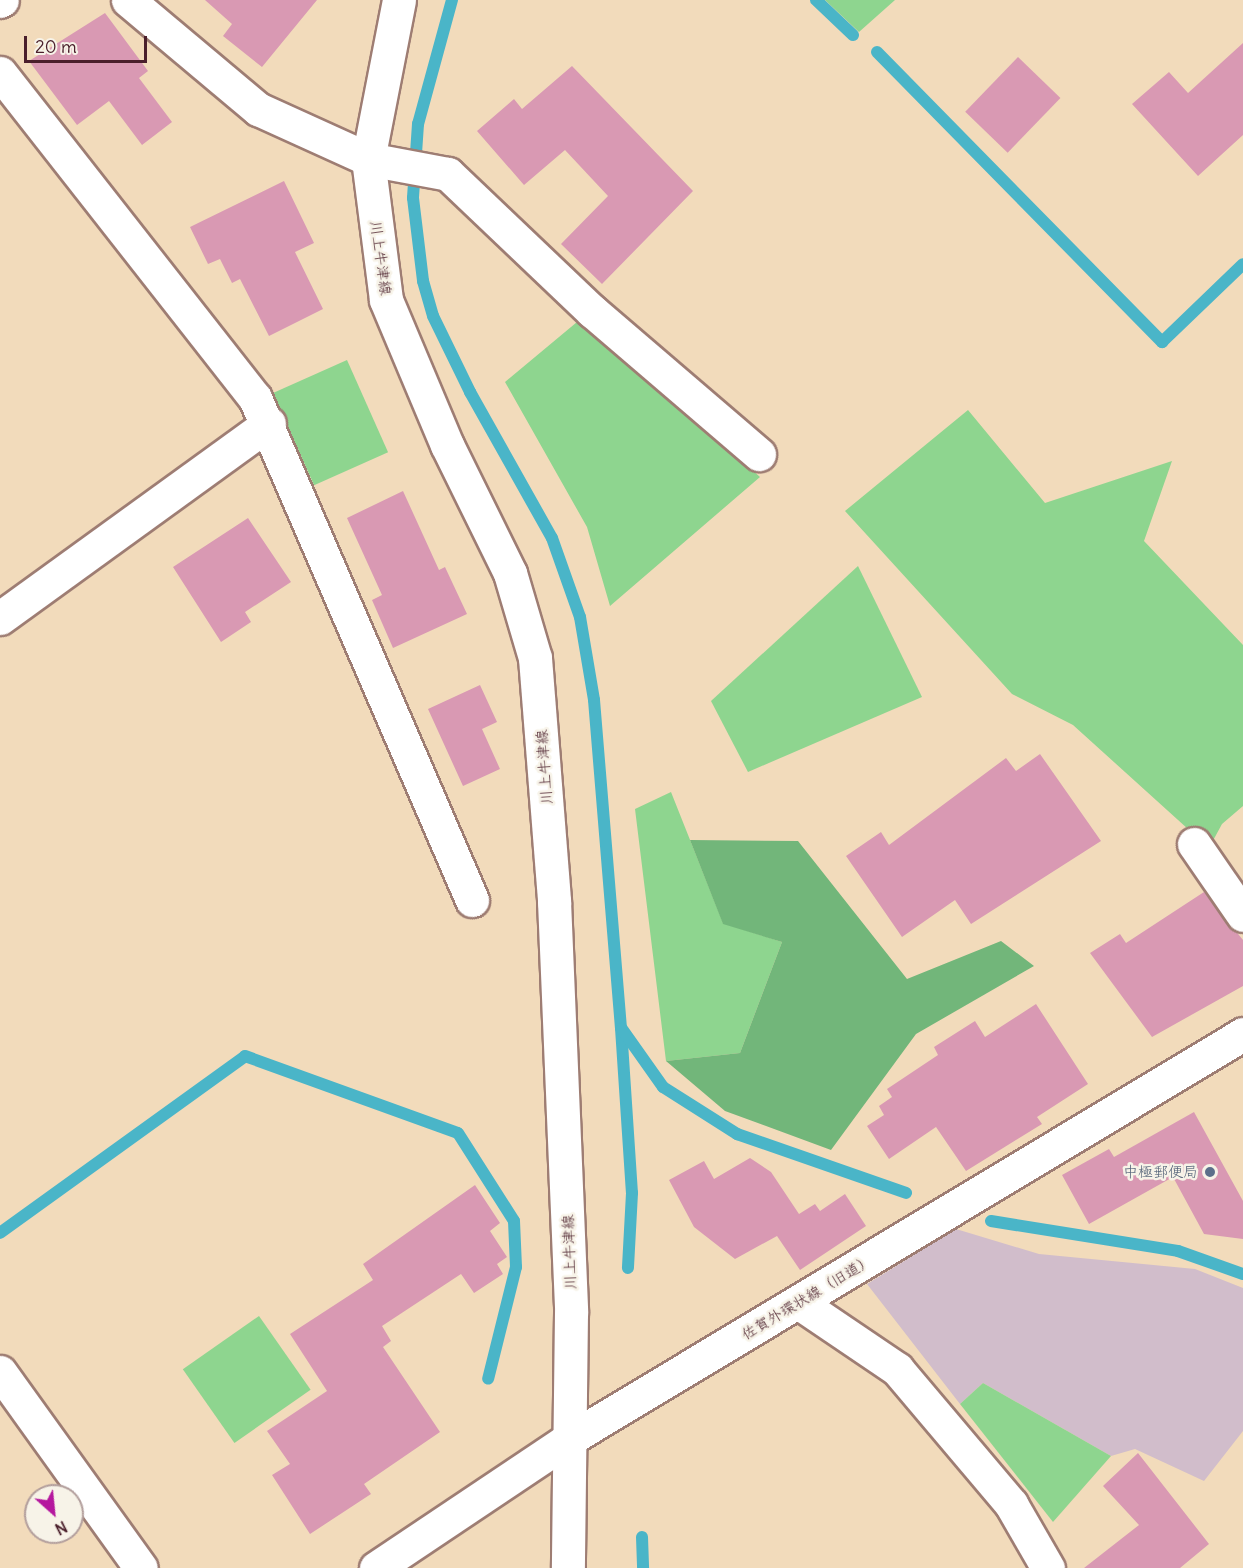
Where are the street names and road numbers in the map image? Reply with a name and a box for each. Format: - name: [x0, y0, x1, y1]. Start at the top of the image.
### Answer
- street label: 川上牛津線: [367, 220, 395, 296]
- street label: 川上牛津線: [532, 729, 556, 805]
- street label: 川上牛津線: [559, 1214, 579, 1290]
- street label: 佐賀外環状線（旧道）: [738, 1251, 876, 1343]

